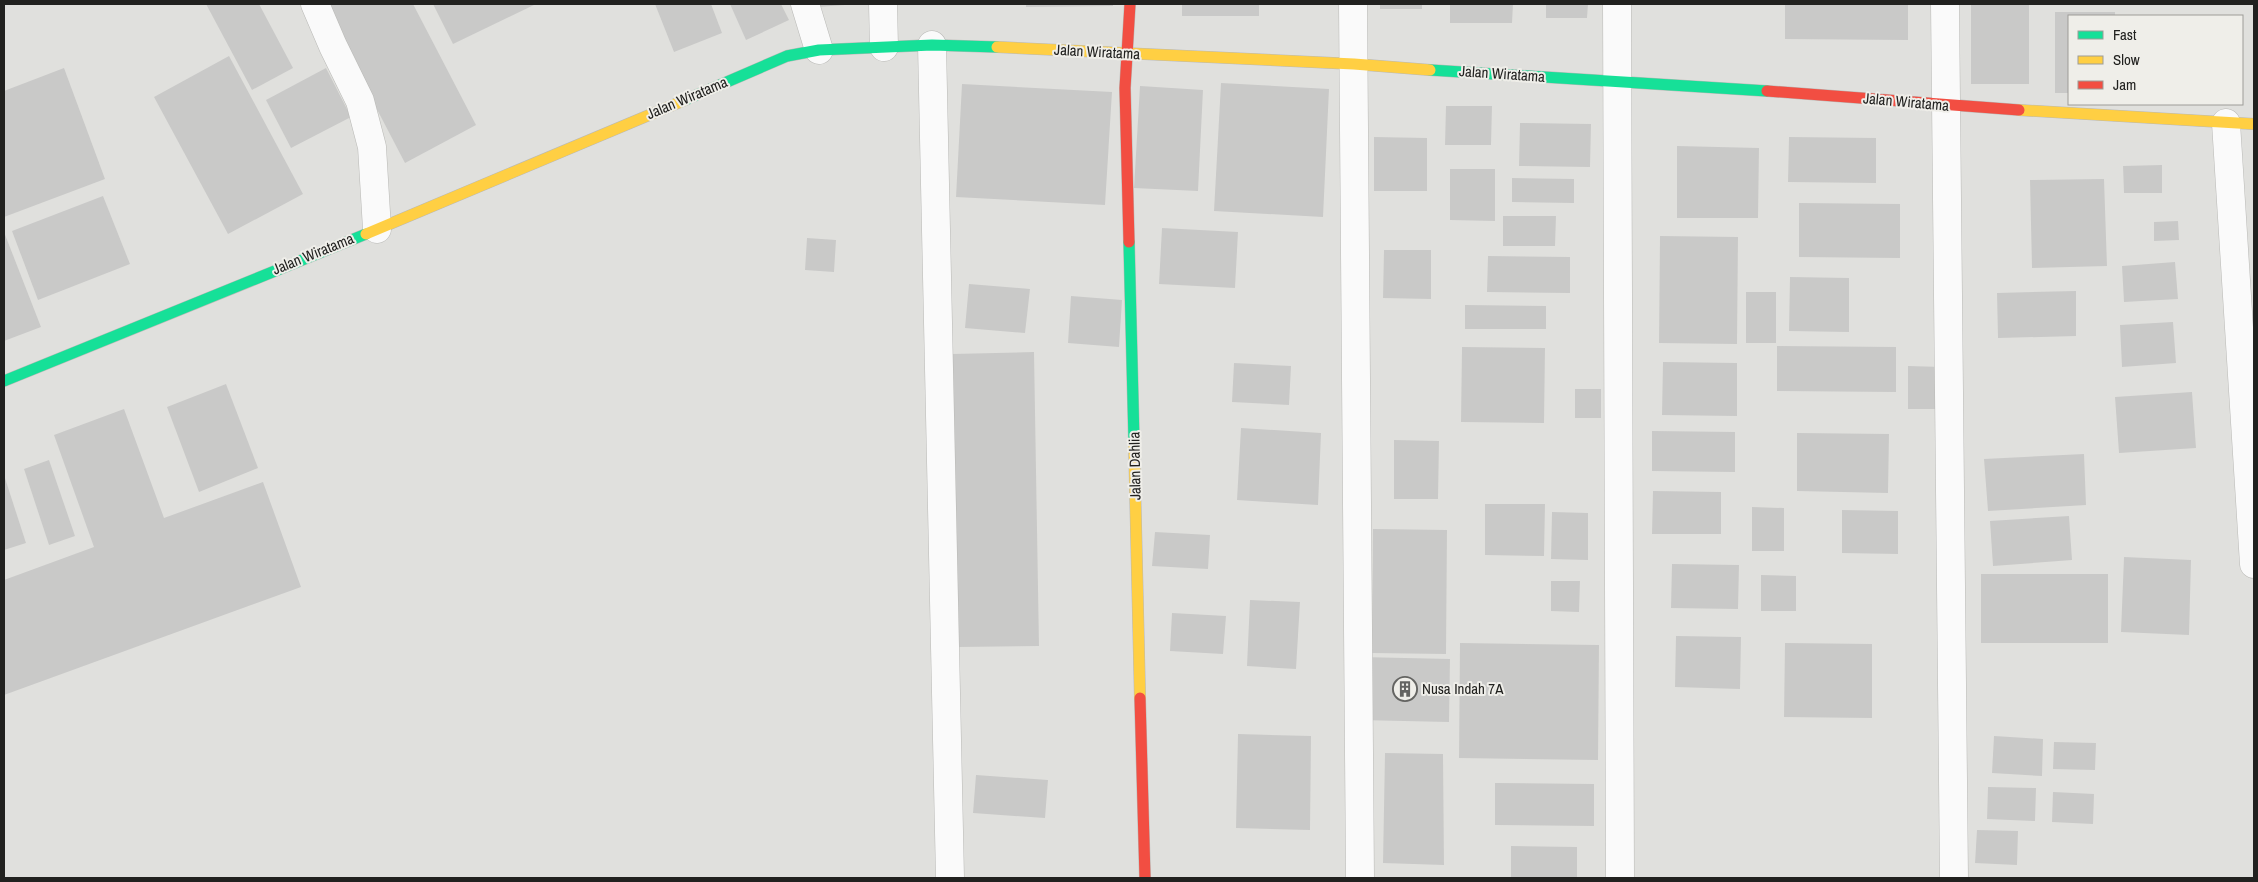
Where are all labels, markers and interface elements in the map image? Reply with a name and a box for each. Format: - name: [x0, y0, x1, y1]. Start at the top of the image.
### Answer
- legend: [2068, 15, 2243, 105]
- text: Fast: [2113, 24, 2137, 45]
- street label: Jalan Wiratama: [1053, 39, 1141, 64]
- text: Slow: [2113, 49, 2140, 70]
- street label: Jalan Wiratama: [1458, 60, 1546, 87]
- street label: Jalan Wiratama: [643, 71, 731, 124]
- text: Jam: [2113, 74, 2136, 95]
- street label: Jalan Wiratama: [1862, 87, 1950, 116]
- street label: Jalan Wiratama: [269, 228, 357, 279]
- street label: Jalan Dahlia: [1123, 431, 1146, 500]
- building icon: Nusa Indah 7A: [1392, 676, 1418, 702]
- place label: Nusa Indah 7A: [1422, 678, 1504, 699]

